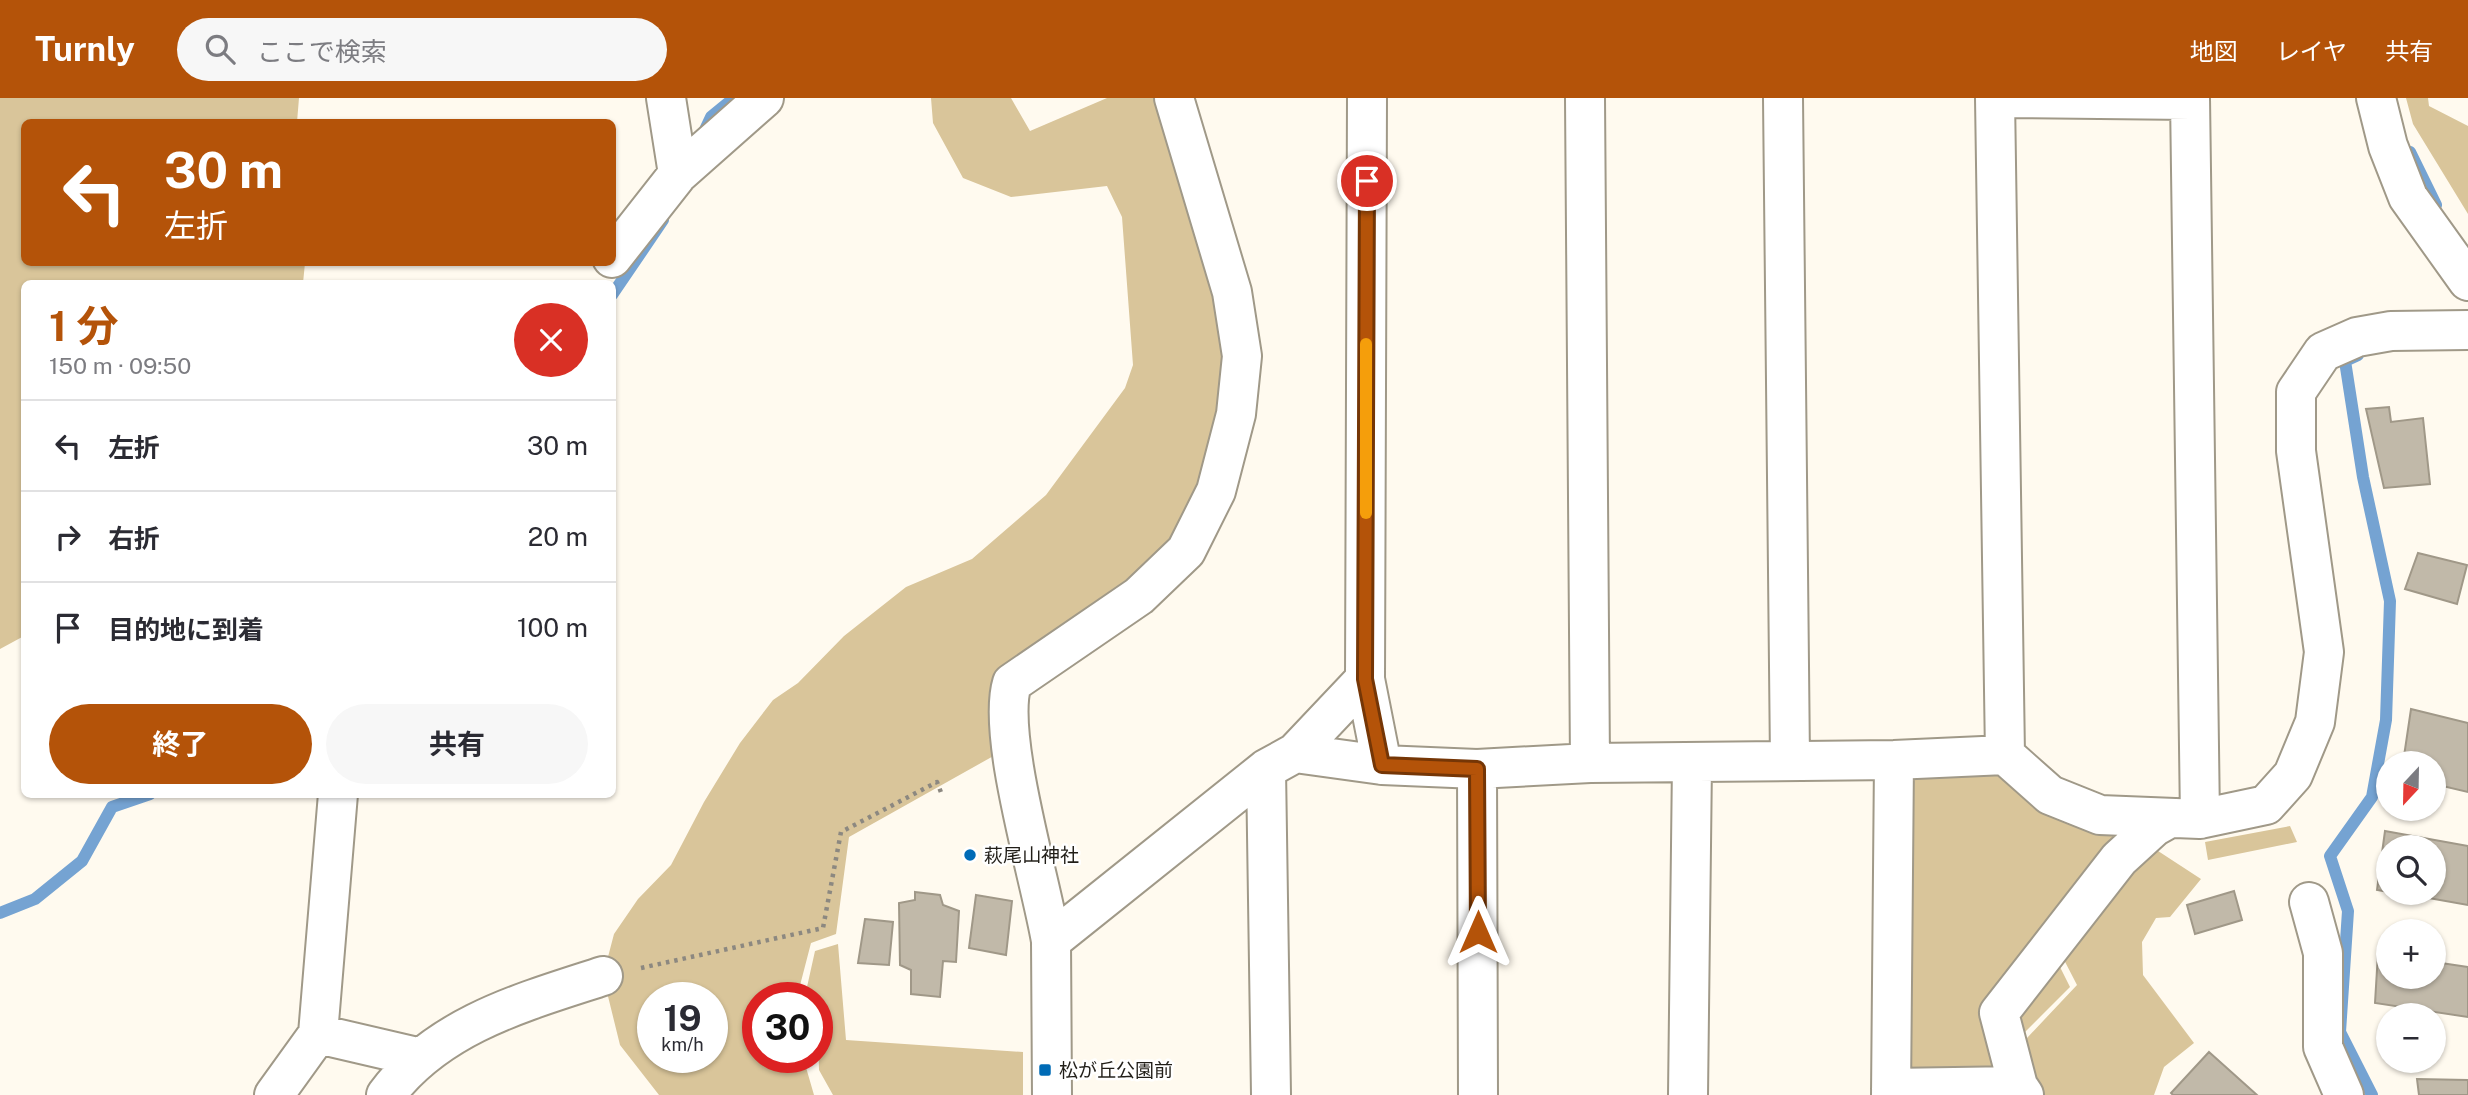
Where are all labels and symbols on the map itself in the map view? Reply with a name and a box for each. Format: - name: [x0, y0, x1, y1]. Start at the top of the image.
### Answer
- pin: [1337, 151, 1397, 211]
- north arrow: [2376, 751, 2446, 821]
- place label: 萩尾山神社: [984, 844, 1079, 866]
- marker: 萩尾山神社: [962, 847, 978, 863]
- position arrow: [1441, 895, 1515, 969]
- speed limit sign: 30: [742, 982, 833, 1073]
- place label: 松が丘公園前: [1059, 1059, 1173, 1081]
- marker: 松が丘公園前: [1037, 1062, 1053, 1078]

